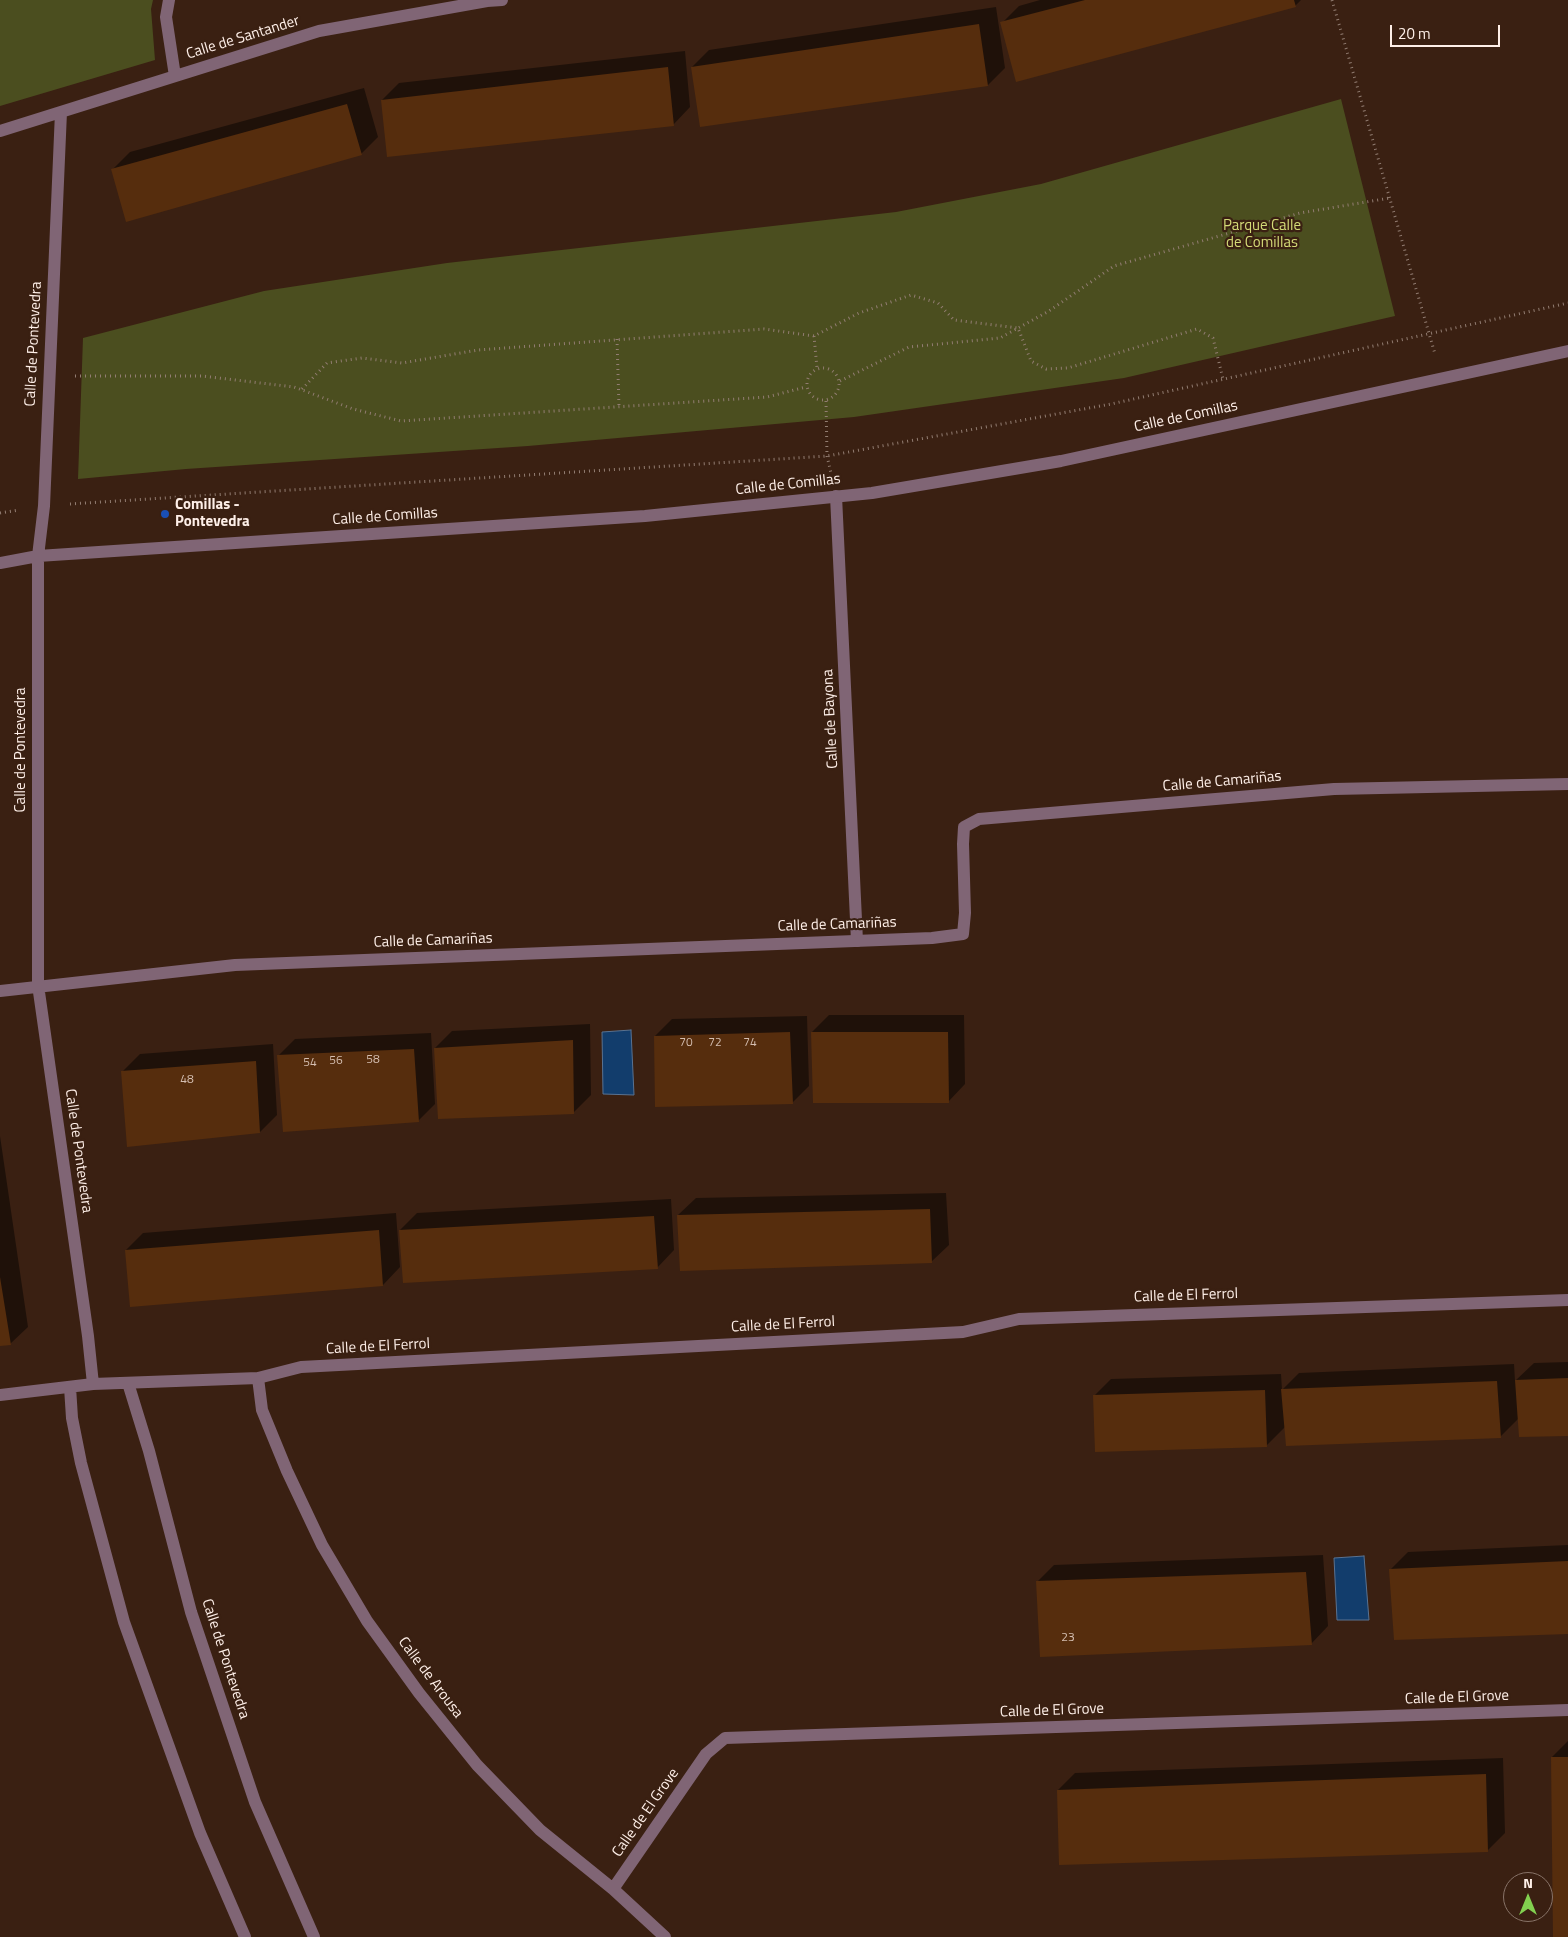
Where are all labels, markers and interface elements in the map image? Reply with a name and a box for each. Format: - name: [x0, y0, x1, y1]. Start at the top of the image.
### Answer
- street label: Calle de Santander: [184, 12, 302, 64]
- scale bar: [1393, 15, 1503, 47]
- text: 20 m: [1398, 22, 1431, 45]
- park label: Parque Calle de Comillas: [1223, 217, 1301, 252]
- street label: Calle de Pontevedra: [22, 281, 46, 407]
- street label: Calle de Comillas: [1133, 397, 1239, 437]
- street label: Calle de Comillas: [735, 471, 841, 499]
- place label: Comillas - Pontevedra: [175, 496, 250, 531]
- street label: Calle de Comillas: [332, 504, 438, 530]
- marker: Comillas - Pontevedra: [159, 508, 171, 520]
- street label: Calle de Bayona: [819, 669, 843, 769]
- street label: Calle de Pontevedra: [12, 687, 30, 813]
- street label: Calle de Camariñas: [1162, 768, 1282, 796]
- street label: Calle de Camariñas: [777, 914, 897, 936]
- street label: Calle de Camariñas: [373, 930, 493, 952]
- house number: 70: [679, 1036, 693, 1050]
- house number: 72: [708, 1036, 722, 1050]
- house number: 74: [743, 1036, 757, 1050]
- house number: 58: [366, 1053, 380, 1067]
- house number: 56: [329, 1054, 343, 1068]
- house number: 54: [303, 1056, 317, 1070]
- house number: 48: [180, 1073, 194, 1087]
- street label: Calle de Pontevedra: [60, 1088, 96, 1214]
- street label: Calle de El Ferrol: [1134, 1285, 1238, 1307]
- street label: Calle de El Ferrol: [731, 1313, 835, 1337]
- street label: Calle de El Ferrol: [326, 1335, 430, 1359]
- street label: Calle de Pontevedra: [197, 1597, 253, 1721]
- house number: 23: [1061, 1631, 1075, 1645]
- street label: Calle de Arousa: [394, 1634, 466, 1722]
- street label: Calle de El Grove: [1405, 1687, 1509, 1709]
- street label: Calle de El Grove: [1000, 1700, 1104, 1722]
- street label: Calle de El Grove: [609, 1765, 683, 1861]
- north arrow: [1503, 1872, 1553, 1922]
- text: N: [1523, 1872, 1533, 1893]

